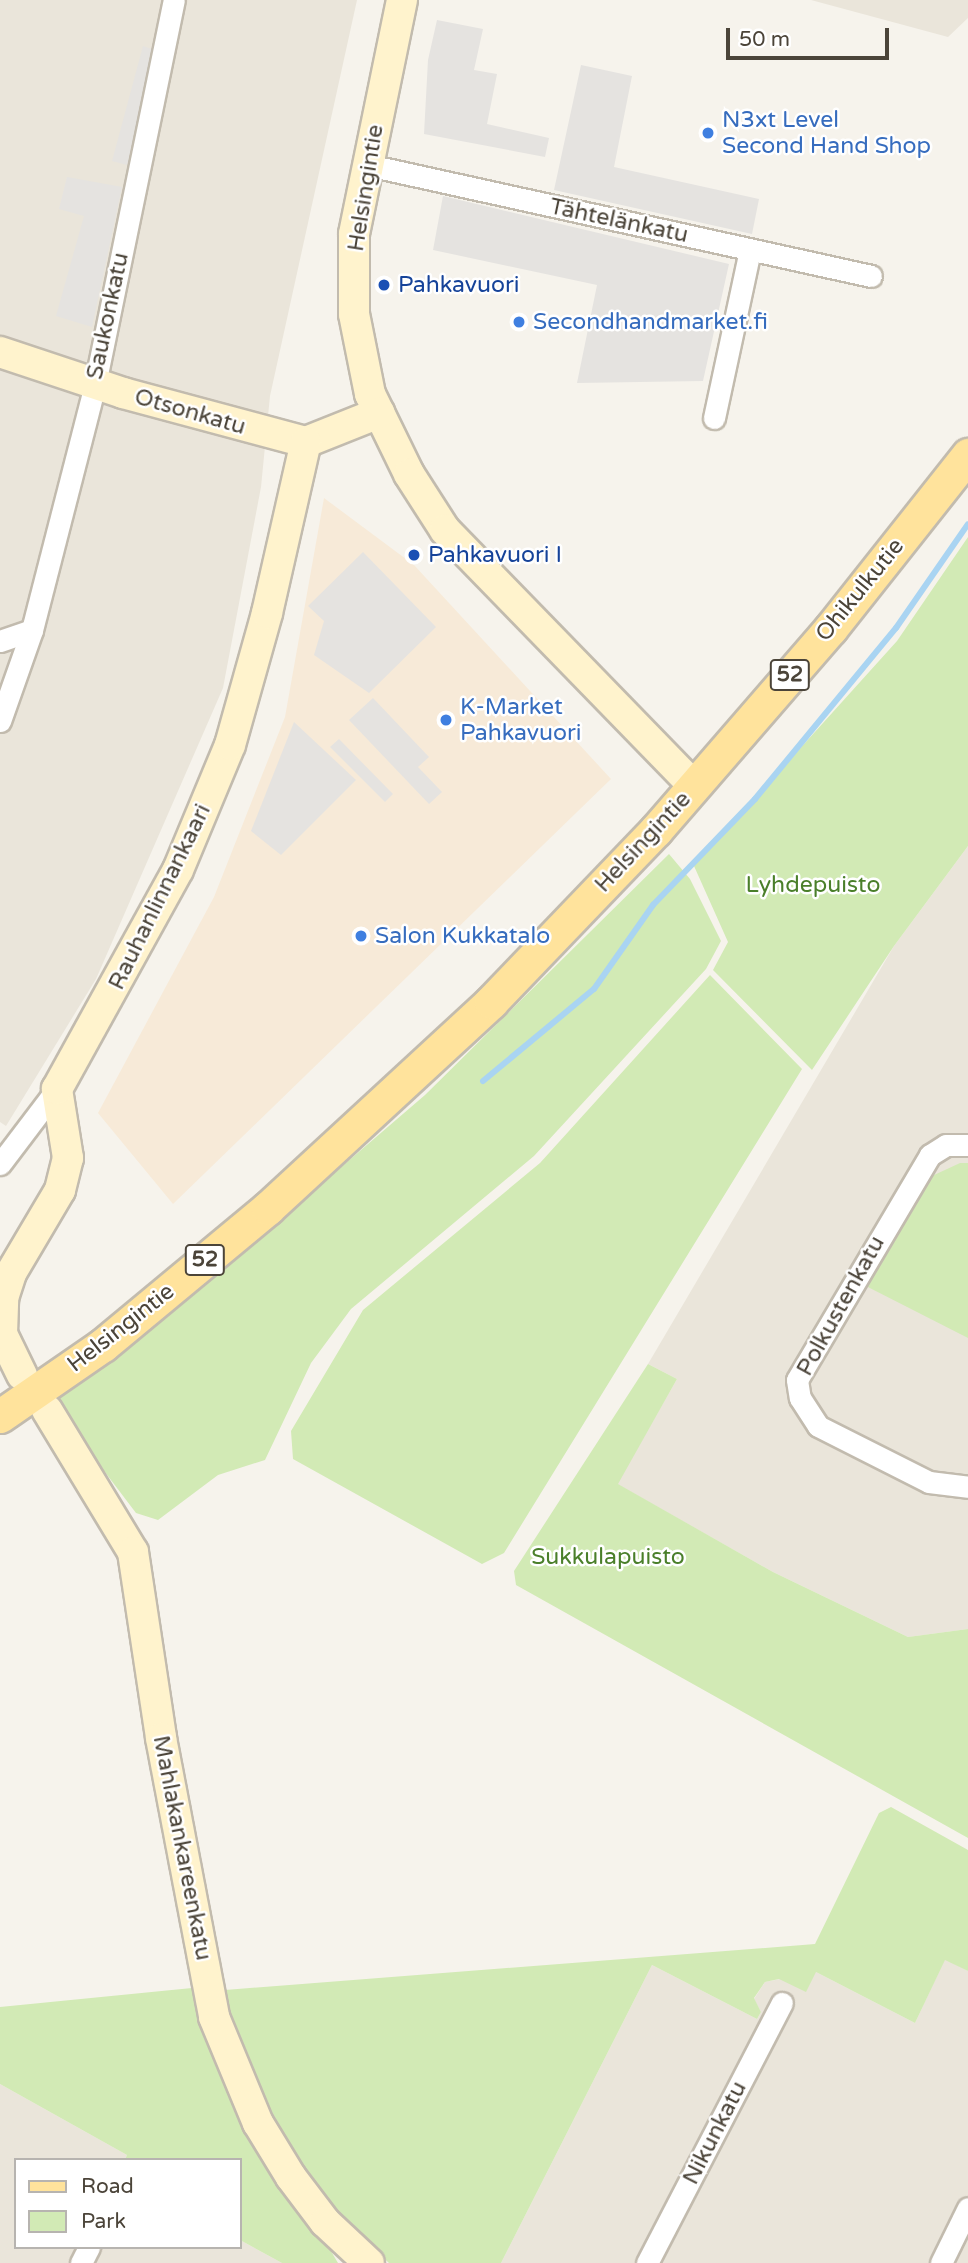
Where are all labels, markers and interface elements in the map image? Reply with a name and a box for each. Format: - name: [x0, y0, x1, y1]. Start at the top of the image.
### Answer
- scale bar: [730, 14, 893, 58]
- text: 50 m: [739, 27, 790, 52]
- place label: N3xt Level Second Hand Shop: [722, 106, 931, 160]
- street label: Helsingintie: [342, 123, 390, 253]
- marker: N3xt Level Second Hand Shop: [700, 125, 716, 141]
- street label: Tähtelänkatu: [547, 193, 691, 249]
- street label: Saukonkatu: [81, 250, 135, 382]
- place label: Pahkavuori: [398, 271, 520, 299]
- marker: Pahkavuori: [376, 277, 392, 293]
- place label: Secondhandmarket.fi: [533, 308, 768, 336]
- marker: Secondhandmarket.fi: [511, 314, 527, 330]
- street label: Otsonkatu: [131, 383, 249, 441]
- street label: Ohikulkutie: [810, 533, 910, 647]
- place label: Pahkavuori I: [428, 541, 562, 569]
- marker: Pahkavuori I: [406, 547, 422, 563]
- road number: 52: [769, 658, 811, 692]
- place label: K-Market Pahkavuori: [460, 693, 582, 747]
- marker: K-Market Pahkavuori: [438, 712, 454, 728]
- street label: Helsingintie: [589, 786, 697, 898]
- street label: Rauhanlinnankaari: [103, 800, 217, 994]
- park label: Lyhdepuisto: [746, 871, 880, 899]
- place label: Salon Kukkatalo: [375, 922, 550, 950]
- marker: Salon Kukkatalo: [353, 928, 369, 944]
- street label: Polkustenkatu: [791, 1231, 891, 1381]
- road number: 52: [184, 1242, 226, 1278]
- street label: Helsingintie: [62, 1278, 180, 1378]
- park label: Sukkulapuisto: [531, 1543, 685, 1571]
- street label: Mahlakankareenkatu: [147, 1733, 217, 1963]
- street label: Nikunkatu: [677, 2077, 753, 2189]
- legend: [14, 2158, 242, 2249]
- text: Road: [81, 2174, 134, 2199]
- text: Park: [81, 2209, 126, 2234]

